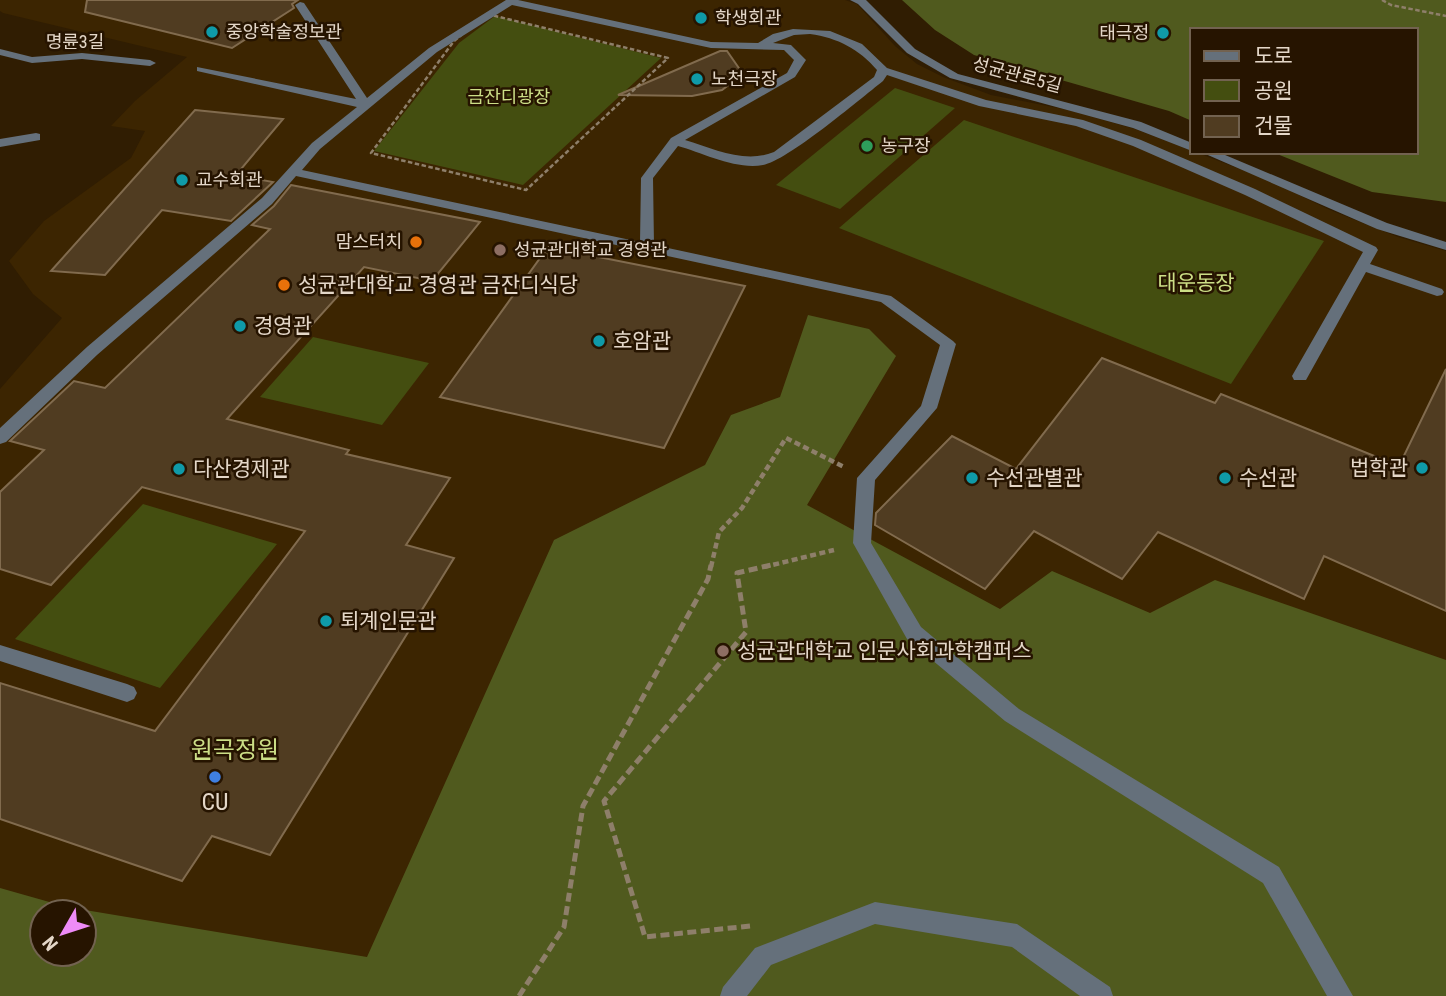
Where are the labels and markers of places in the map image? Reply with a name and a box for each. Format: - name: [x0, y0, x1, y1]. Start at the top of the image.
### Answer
- place label: 학생회관: [715, 7, 782, 28]
- marker: 학생회관: [693, 10, 709, 26]
- place label: 중앙학술정보관: [226, 21, 342, 42]
- place label: 태극정: [1099, 22, 1149, 43]
- marker: 중앙학술정보관: [204, 24, 220, 40]
- marker: 태극정: [1155, 25, 1171, 41]
- place label: 노천극장: [711, 68, 777, 89]
- marker: 노천극장: [689, 71, 705, 87]
- place label: 농구장: [881, 135, 931, 156]
- marker: 농구장: [859, 138, 875, 154]
- place label: 교수회관: [196, 169, 263, 190]
- marker: 교수회관: [174, 172, 190, 188]
- place label: 맘스터치: [336, 231, 402, 252]
- marker: 맘스터치: [408, 234, 424, 250]
- place label: 성균관대학교 경영관: [514, 239, 668, 260]
- marker: 성균관대학교 경영관: [492, 242, 508, 258]
- place label: 성균관대학교 경영관 금잔디식당: [298, 273, 578, 297]
- marker: 성균관대학교 경영관 금잔디식당: [276, 277, 292, 293]
- place label: 경영관: [254, 314, 312, 338]
- marker: 경영관: [232, 318, 248, 334]
- place label: 호암관: [613, 329, 671, 353]
- marker: 호암관: [591, 333, 607, 349]
- place label: 법학관: [1350, 456, 1408, 480]
- place label: 다산경제관: [193, 457, 290, 481]
- marker: 법학관: [1414, 460, 1430, 476]
- marker: 다산경제관: [171, 461, 187, 477]
- place label: 수선관별관: [986, 466, 1083, 490]
- place label: 수선관: [1239, 466, 1297, 490]
- marker: 수선관별관: [964, 470, 980, 486]
- marker: 수선관: [1217, 470, 1233, 486]
- place label: 퇴계인문관: [340, 609, 437, 633]
- marker: 퇴계인문관: [318, 613, 334, 629]
- place label: 성균관대학교 인문사회과학캠퍼스: [737, 639, 1032, 663]
- marker: 성균관대학교 인문사회과학캠퍼스: [715, 643, 731, 659]
- marker: CU: [207, 769, 223, 785]
- place label: CU: [201, 788, 229, 816]

